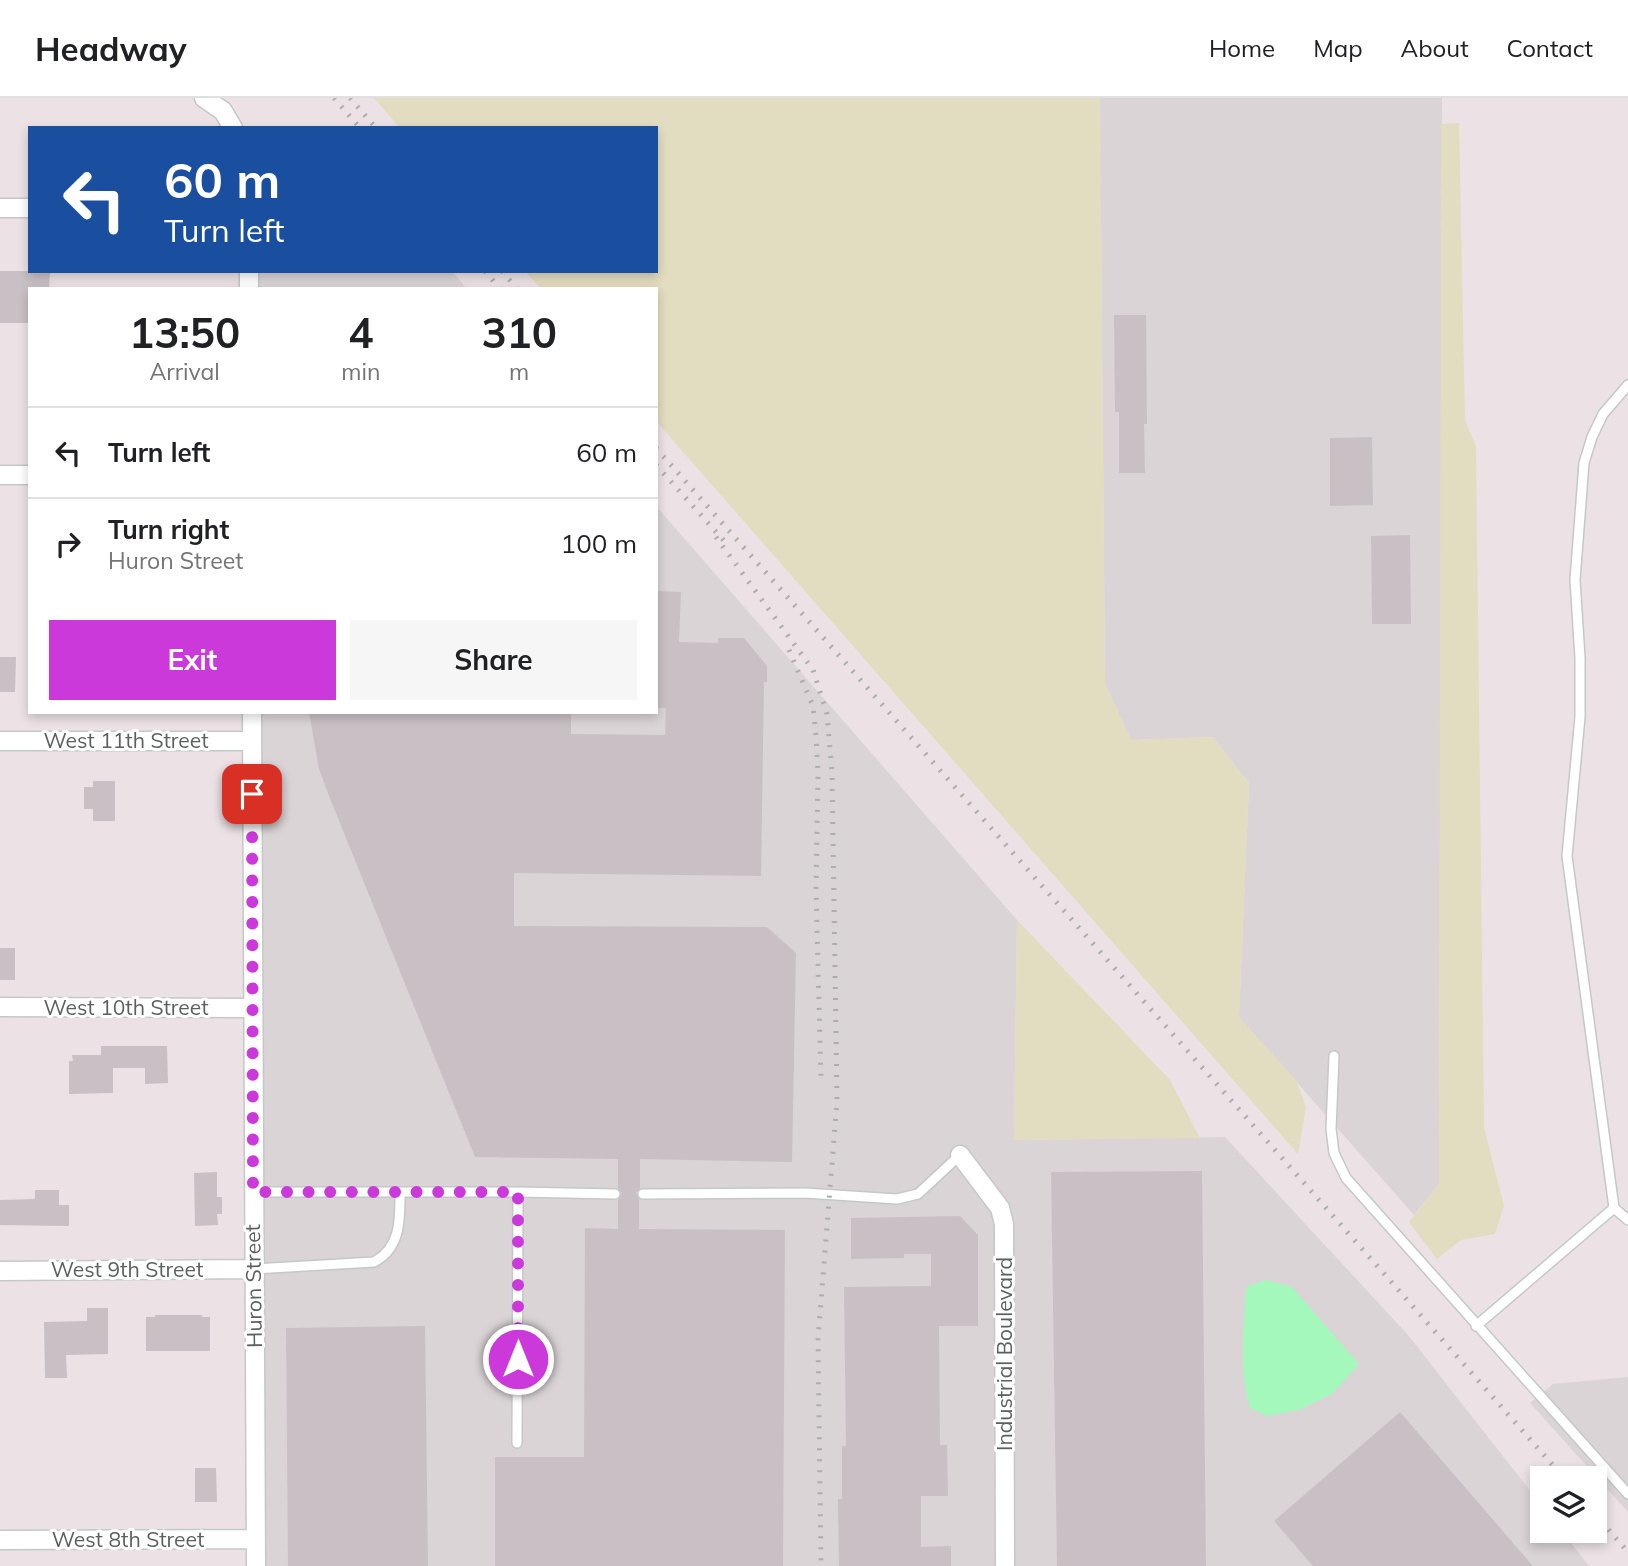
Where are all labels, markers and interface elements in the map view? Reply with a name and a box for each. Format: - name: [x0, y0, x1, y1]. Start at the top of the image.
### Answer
- text: Headway: [35, 28, 187, 69]
- text: Home: [1209, 33, 1275, 63]
- text: Map: [1313, 33, 1363, 63]
- text: About: [1401, 33, 1469, 63]
- text: Contact: [1507, 33, 1593, 63]
- text: 60 m: [164, 149, 280, 210]
- icon: left: [49, 154, 140, 245]
- text: Turn left: [164, 210, 284, 250]
- text: 13:50: [129, 306, 240, 359]
- text: 4: [348, 306, 373, 359]
- text: 310: [481, 306, 557, 359]
- text: Arrival: [149, 357, 220, 386]
- text: min: [341, 357, 380, 386]
- text: m: [509, 357, 529, 386]
- icon: left: [49, 434, 87, 472]
- text: Turn left: [108, 436, 210, 469]
- text: 60 m: [576, 436, 637, 469]
- text: Turn right: [108, 513, 229, 546]
- icon: right: [49, 525, 87, 563]
- text: 100 m: [561, 527, 637, 560]
- text: Huron Street: [108, 546, 243, 575]
- button: Exit: [49, 620, 336, 700]
- button: Share: [350, 620, 637, 700]
- street label: West 11th Street: [43, 727, 209, 753]
- pin: [222, 764, 282, 824]
- icon: arrive: [233, 775, 271, 813]
- street label: West 10th Street: [43, 994, 209, 1020]
- street label: Huron Street: [239, 1224, 267, 1348]
- street label: West 9th Street: [51, 1256, 203, 1282]
- street label: Industrial Boulevard: [991, 1257, 1017, 1451]
- position arrow: [481, 1322, 555, 1396]
- map controls: [1530, 1466, 1607, 1543]
- button: layers: [1530, 1466, 1607, 1543]
- street label: West 8th Street: [52, 1526, 204, 1552]

